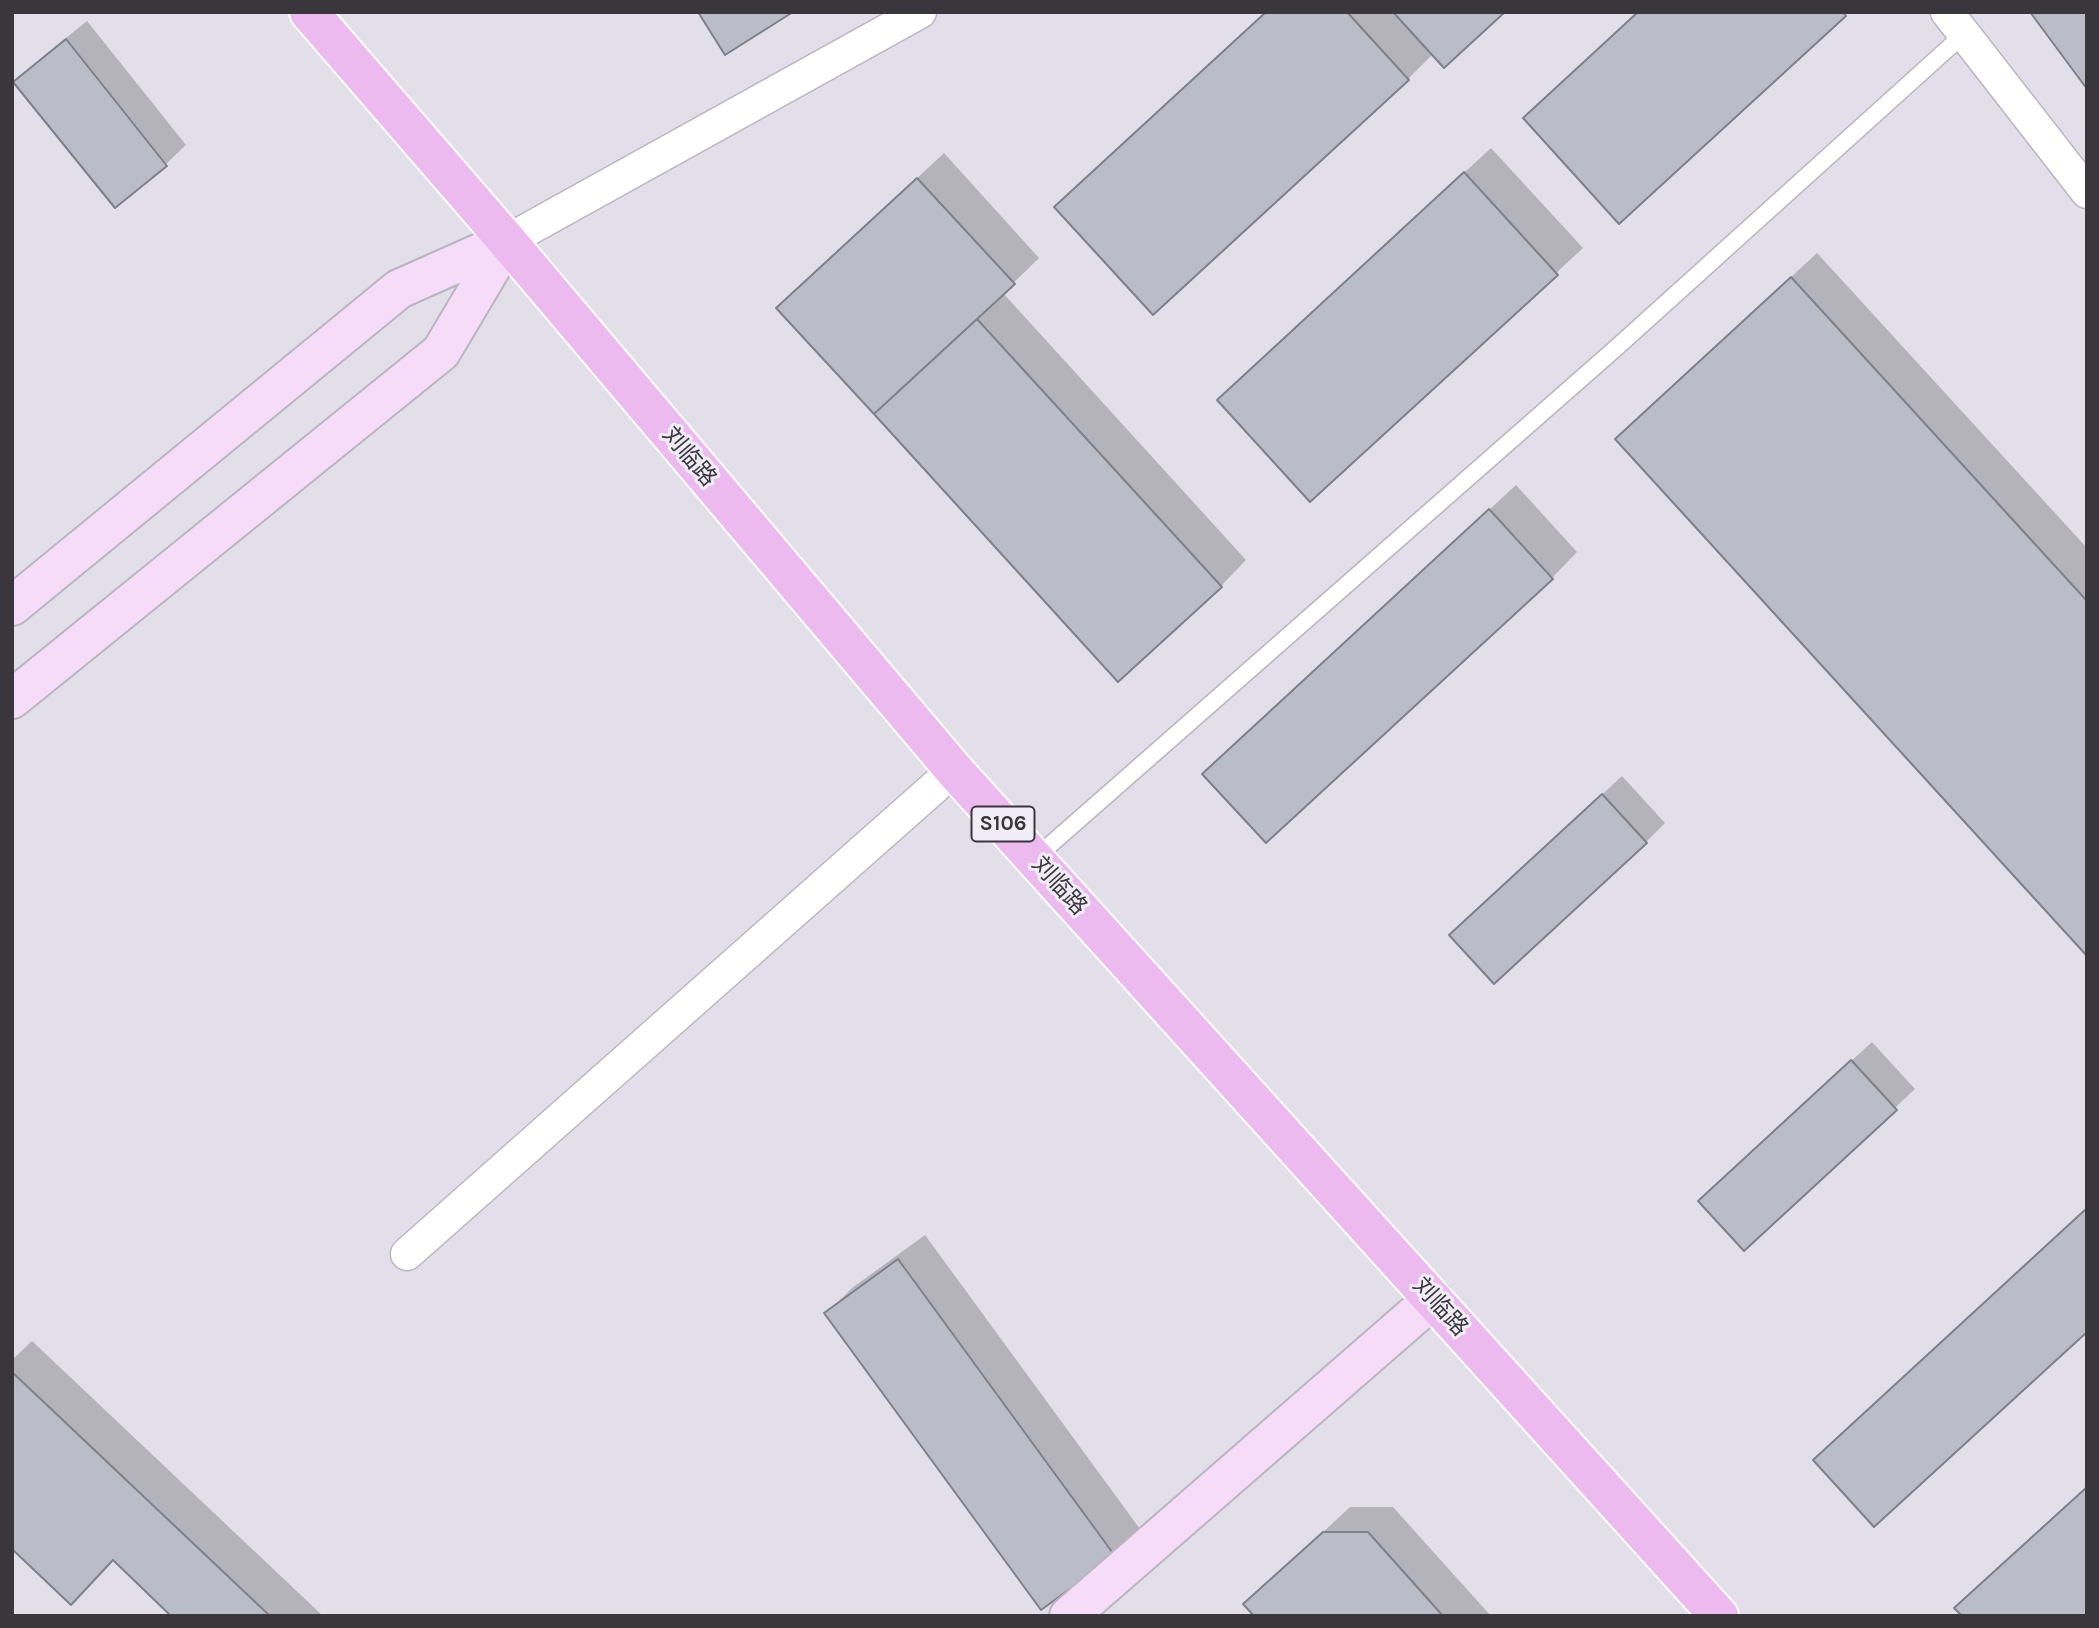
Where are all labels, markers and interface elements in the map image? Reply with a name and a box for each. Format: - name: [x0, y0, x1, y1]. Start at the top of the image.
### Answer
- street label: 刘临路: [656, 422, 722, 492]
- road number: S106: [972, 806, 1034, 842]
- street label: 刘临路: [1026, 851, 1092, 921]
- street label: 刘临路: [1407, 1272, 1473, 1342]

